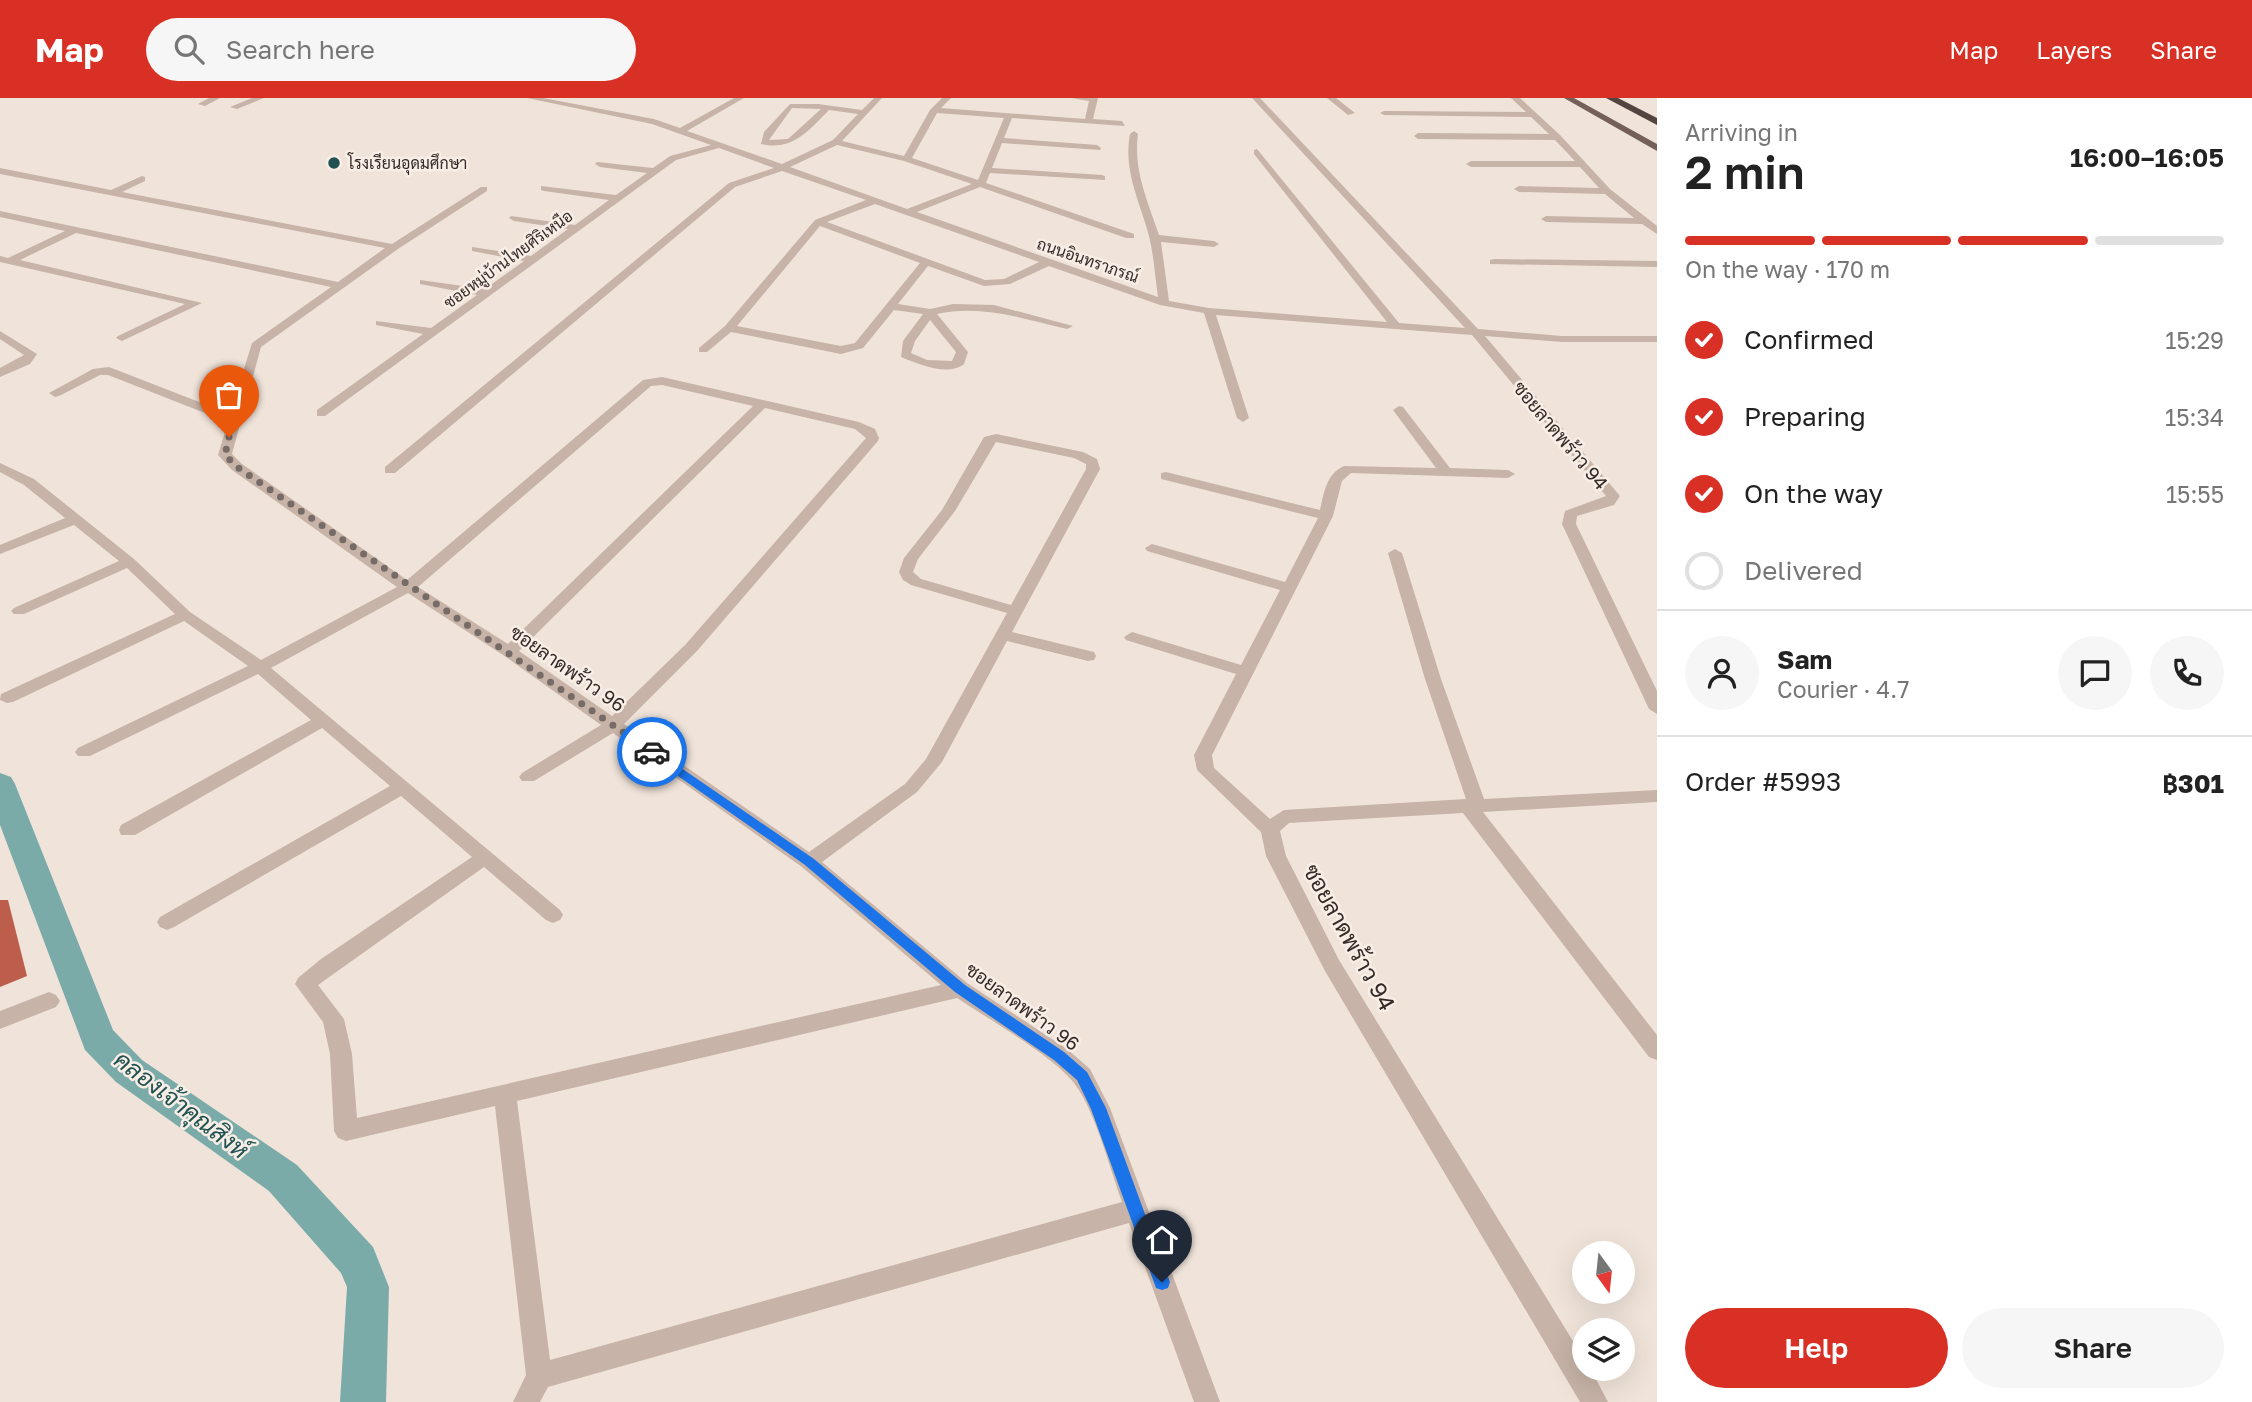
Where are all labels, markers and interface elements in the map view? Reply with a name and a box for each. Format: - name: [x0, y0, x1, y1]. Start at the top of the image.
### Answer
- search box: [146, 18, 636, 81]
- text: Map: [35, 30, 104, 69]
- icon: search: [170, 30, 208, 68]
- text: Search here: [226, 34, 375, 65]
- text: Map: [1949, 35, 1998, 64]
- text: Layers: [2036, 35, 2112, 64]
- text: Share: [2150, 35, 2217, 64]
- text: Arriving in: [1685, 118, 1798, 146]
- text: 16:00–16:05: [2070, 142, 2224, 173]
- text: 2 min: [1685, 144, 1805, 199]
- place label: โรงเรียนอุดมศึกษา: [347, 152, 467, 175]
- marker: โรงเรียนอุดมศึกษา: [326, 155, 342, 171]
- street label: ซอยหมู่บ้านไทยศิริเหนือ: [439, 205, 578, 314]
- street label: ถนนอินทราภรณ์: [1035, 231, 1142, 287]
- text: On the way · 170 m: [1685, 255, 1890, 283]
- icon: check: [1685, 321, 1723, 359]
- text: Confirmed: [1744, 324, 1874, 355]
- text: 15:29: [2165, 326, 2224, 354]
- pin: [199, 365, 259, 437]
- icon: bag: [210, 376, 248, 414]
- street label: ซอยลาดพร้าว 94: [1509, 376, 1613, 494]
- icon: check: [1685, 398, 1723, 436]
- text: Preparing: [1744, 401, 1866, 432]
- text: 15:34: [2165, 403, 2224, 431]
- icon: check: [1685, 475, 1723, 513]
- text: On the way: [1744, 478, 1883, 509]
- text: 15:55: [2166, 480, 2224, 508]
- text: Delivered: [1744, 555, 1863, 586]
- street label: ซอยลาดพร้าว 96: [506, 620, 630, 716]
- button: person: [1685, 636, 1759, 710]
- button: chat: [2058, 636, 2132, 710]
- button: phone: [2150, 636, 2224, 710]
- text: Sam: [1777, 644, 1832, 675]
- text: Courier · 4.7: [1777, 675, 1909, 703]
- courier: [617, 717, 687, 787]
- icon: car: [633, 733, 671, 771]
- text: Order #5993: [1685, 766, 1841, 797]
- text: ฿301: [2162, 768, 2224, 799]
- street label: ซอยลาดพร้าว 94: [1298, 859, 1402, 1015]
- street label: ซอยลาดพร้าว 96: [962, 957, 1084, 1055]
- water label: คลองเจ้าคุณสิงห์: [107, 1044, 257, 1168]
- pin: [1132, 1210, 1192, 1282]
- icon: home: [1143, 1221, 1181, 1259]
- north arrow: [1572, 1241, 1634, 1304]
- map controls: [1572, 1241, 1635, 1381]
- button: Help: [1685, 1308, 1948, 1388]
- button: Share: [1962, 1308, 2224, 1388]
- button: layers: [1572, 1318, 1635, 1381]

